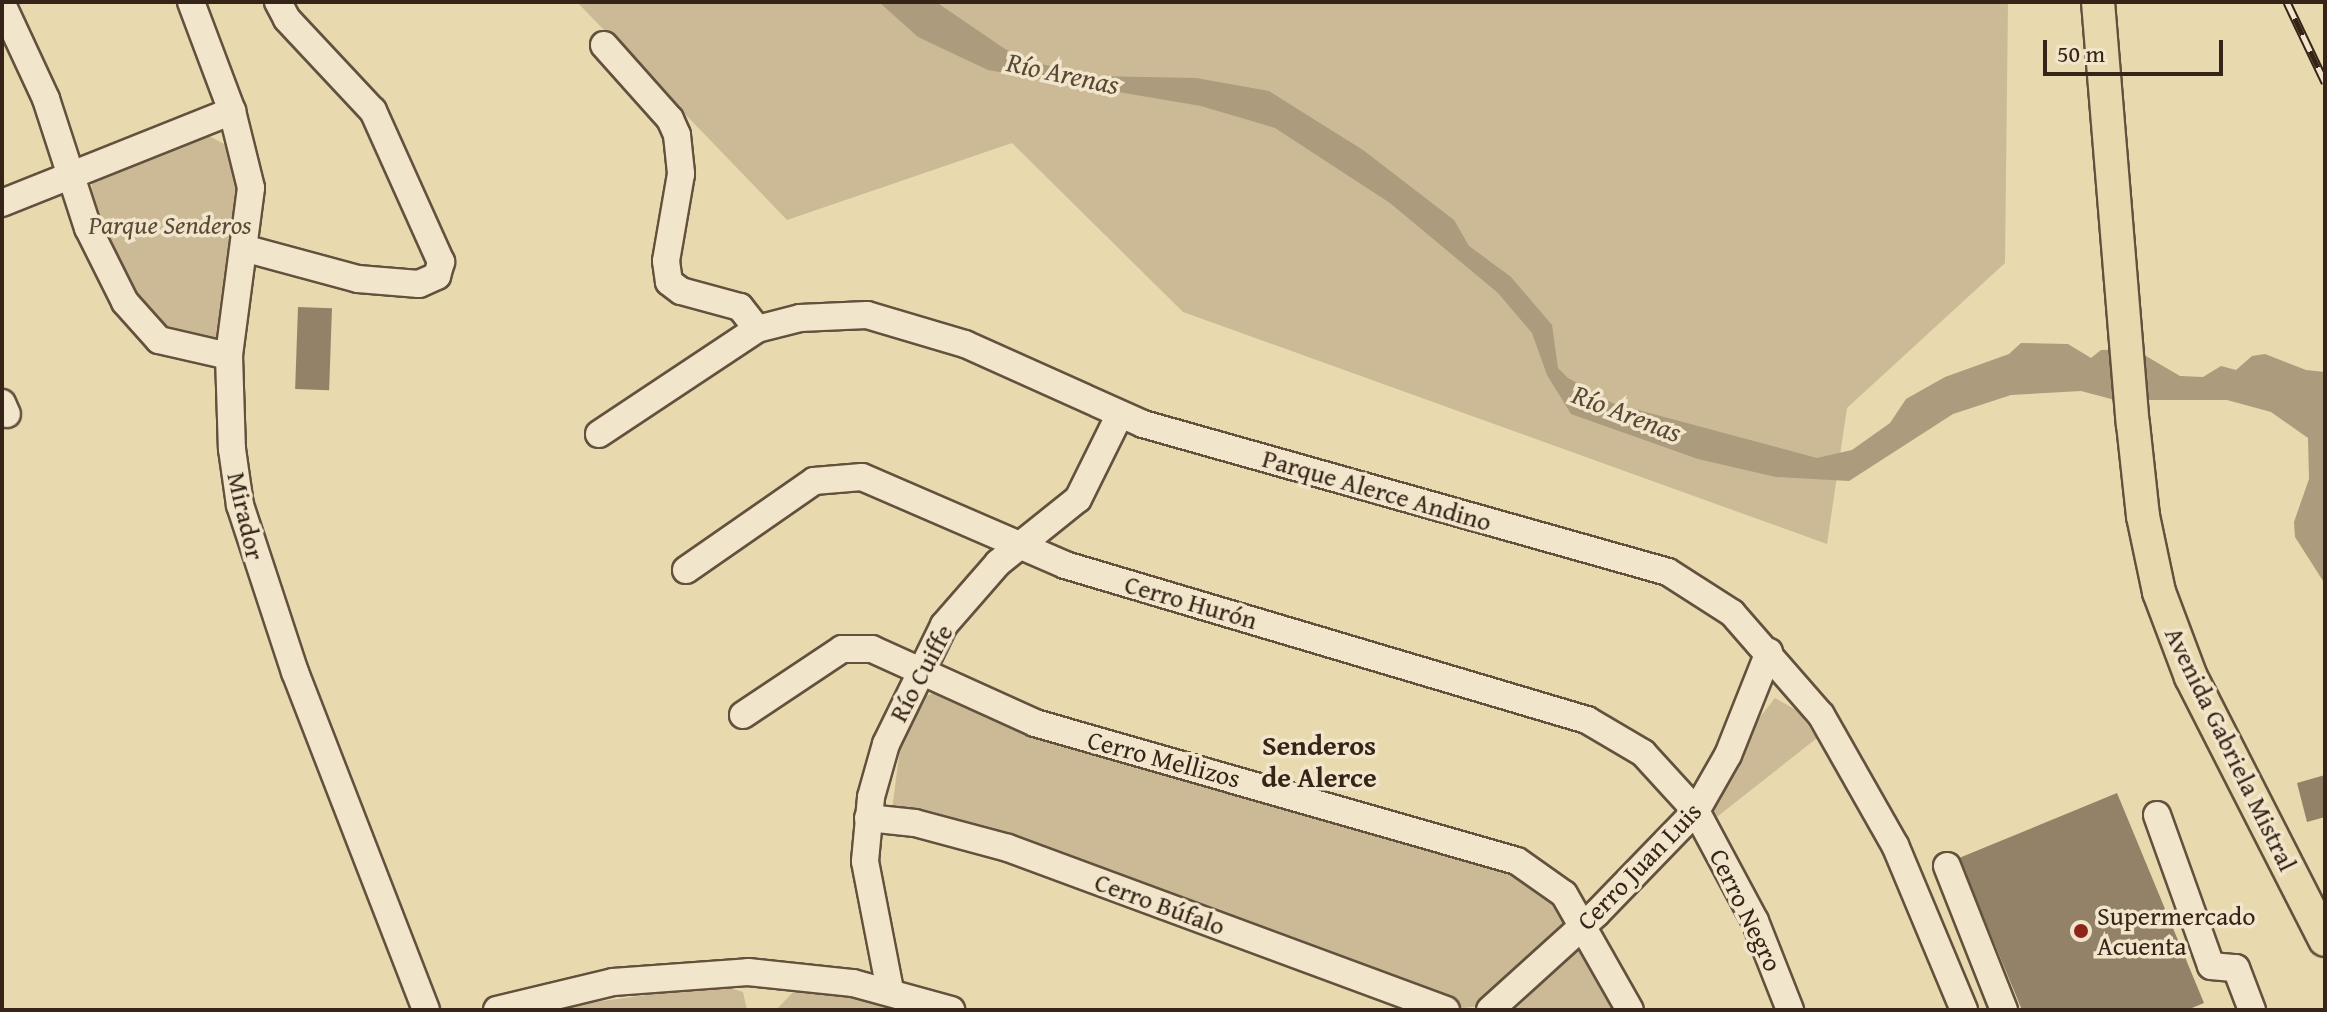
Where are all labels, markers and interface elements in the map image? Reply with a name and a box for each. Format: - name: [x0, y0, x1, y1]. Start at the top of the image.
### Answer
- scale bar: [2047, 24, 2227, 74]
- text: 50 m: [2057, 36, 2105, 71]
- water label: Río Arenas: [1004, 45, 1122, 101]
- park label: Parque Senderos: [89, 209, 251, 241]
- water label: Río Arenas: [1568, 377, 1686, 449]
- street label: Parque Alerce Andino: [1259, 442, 1495, 538]
- street label: Mirador: [221, 469, 271, 563]
- street label: Cerro Hurón: [1121, 568, 1261, 636]
- street label: Río Cuiffe: [882, 619, 960, 727]
- street label: Avenida Gabriela Mistral: [2158, 622, 2304, 876]
- street label: Cerro Mellizos: [1084, 724, 1244, 794]
- district label: Senderos de Alerce: [1261, 728, 1377, 794]
- street label: Cerro Juan Luis: [1570, 796, 1708, 936]
- street label: Cerro Negro: [1703, 844, 1789, 976]
- street label: Cerro Búfalo: [1091, 866, 1229, 942]
- place label: Supermercado Acuenta: [2097, 900, 2255, 962]
- marker: Supermercado Acuenta: [2072, 922, 2090, 940]

